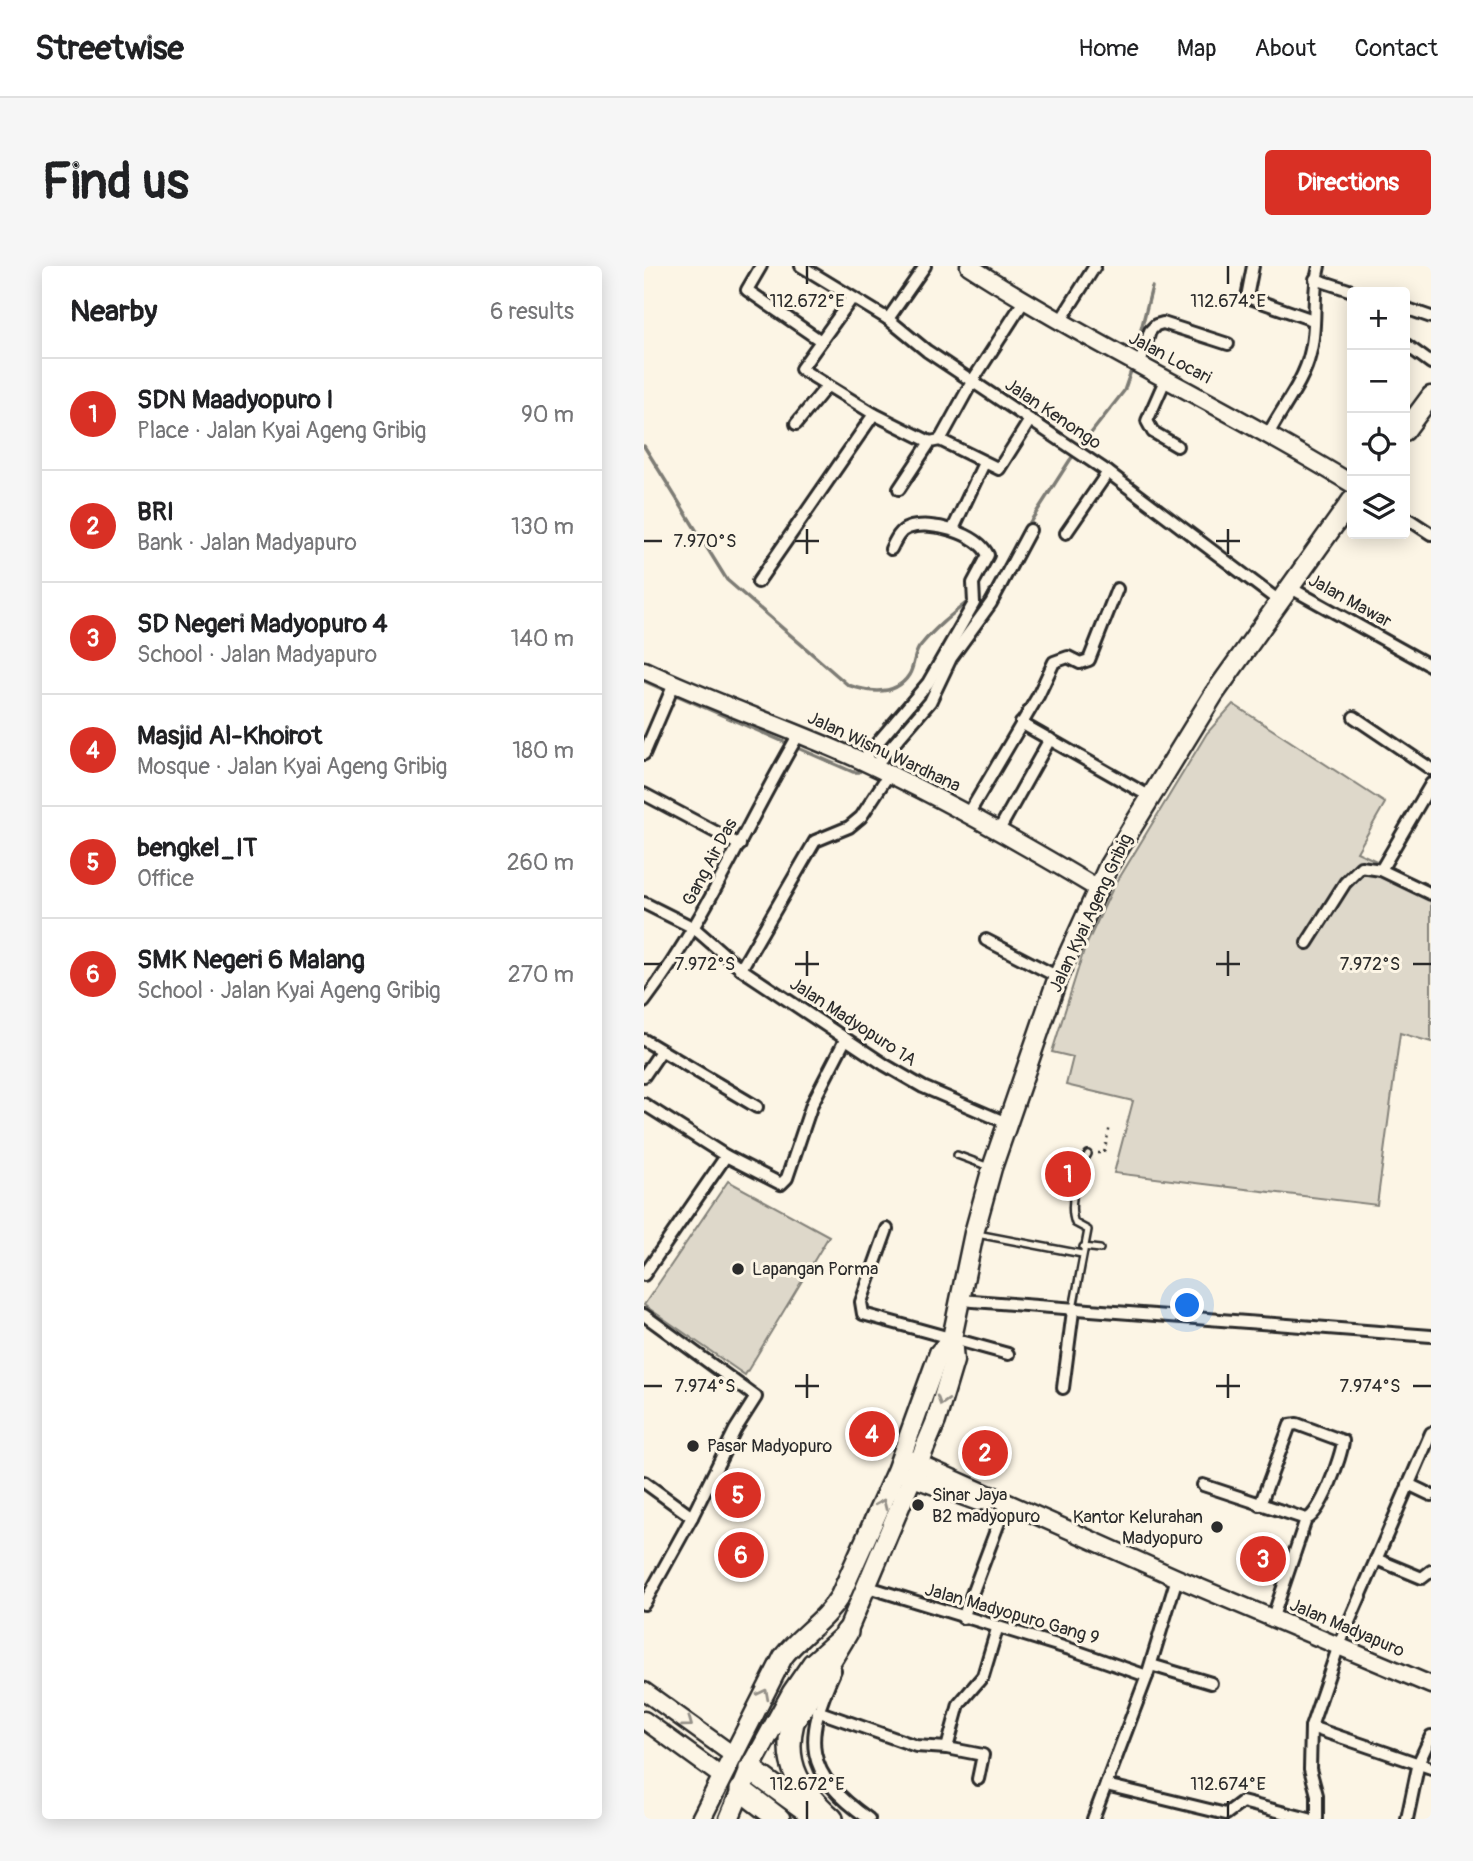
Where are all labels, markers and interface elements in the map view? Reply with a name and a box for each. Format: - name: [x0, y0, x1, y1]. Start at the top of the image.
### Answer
- text: Streetwise: [35, 28, 184, 69]
- text: Home: [1078, 34, 1139, 63]
- text: Map: [1177, 34, 1217, 63]
- text: About: [1255, 34, 1317, 63]
- text: Contact: [1355, 34, 1438, 63]
- button: Directions: [1265, 150, 1431, 215]
- text: Find us: [42, 152, 189, 213]
- map controls: [1347, 287, 1410, 539]
- button: +: [1347, 287, 1410, 350]
- text: 112.672°E: [769, 290, 845, 313]
- text: 112.674°E: [1190, 290, 1266, 313]
- text: Nearby: [70, 293, 157, 330]
- text: 6 results: [490, 297, 574, 326]
- street label: Jalan Locari: [1125, 327, 1215, 389]
- button: −: [1347, 350, 1410, 413]
- street label: Jalan Kenongo: [1000, 373, 1106, 455]
- text: SDN Maadyopuro I: [137, 384, 334, 416]
- text: 1: [89, 400, 98, 429]
- text: 90 m: [521, 400, 574, 429]
- button: locate: [1347, 413, 1410, 476]
- text: Place · Jalan Kyai Ageng Gribig: [137, 416, 426, 445]
- button: layers: [1347, 476, 1410, 539]
- text: BRI: [137, 496, 174, 528]
- text: 2: [87, 512, 99, 541]
- text: 130 m: [511, 512, 574, 541]
- text: Bank · Jalan Madyapuro: [137, 528, 357, 557]
- text: 7.970°S: [674, 530, 736, 553]
- street label: Jalan Mawar: [1304, 569, 1396, 634]
- text: SD Negeri Madyopuro 4: [137, 608, 388, 640]
- text: 3: [87, 624, 99, 653]
- text: 140 m: [511, 624, 574, 653]
- text: School · Jalan Madyapuro: [137, 640, 377, 669]
- street label: Jalan Wisnu Wardhana: [804, 706, 964, 798]
- text: Masjid Al-Khoirot: [137, 720, 322, 752]
- text: 4: [86, 736, 100, 765]
- text: 180 m: [512, 736, 574, 765]
- text: Mosque · Jalan Kyai Ageng Gribig: [137, 752, 447, 781]
- street label: Gang Air Das: [677, 814, 743, 910]
- street label: Jalan Kyai Ageng Gribig: [1044, 830, 1138, 996]
- text: bengkel_IT: [137, 832, 258, 864]
- text: 5: [87, 848, 99, 877]
- text: 260 m: [507, 848, 574, 877]
- text: Office: [137, 864, 194, 893]
- text: SMK Negeri 6 Malang: [137, 944, 365, 976]
- text: 7.972°S: [675, 953, 735, 976]
- text: 7.972°S: [1340, 953, 1400, 976]
- text: 6: [86, 960, 100, 989]
- text: 270 m: [508, 960, 574, 989]
- street label: Jalan Madyopuro 1A: [785, 972, 921, 1072]
- text: School · Jalan Kyai Ageng Gribig: [137, 976, 441, 1005]
- pin: 1: [1045, 1148, 1091, 1200]
- place label: Lapangan Porma: [752, 1258, 878, 1281]
- marker: Lapangan Porma: [730, 1261, 746, 1277]
- your location: [1170, 1288, 1204, 1322]
- text: 7.974°S: [674, 1375, 736, 1398]
- text: 7.974°S: [1339, 1375, 1401, 1398]
- one-way arrow: [935, 1395, 950, 1407]
- pin: 4: [849, 1408, 895, 1460]
- pin: 2: [962, 1427, 1008, 1479]
- place label: Pasar Madyopuro: [707, 1435, 833, 1458]
- marker: Pasar Madyopuro: [685, 1438, 701, 1454]
- pin: 5: [715, 1469, 761, 1521]
- place label: Sinar Jaya B2 madyopuro: [932, 1484, 1040, 1528]
- marker: Sinar Jaya B2 madyopuro: [910, 1497, 926, 1513]
- one-way arrow: [874, 1499, 888, 1511]
- place label: Kantor Kelurahan Madyopuro: [1073, 1506, 1203, 1550]
- marker: Kantor Kelurahan Madyopuro: [1209, 1519, 1225, 1535]
- pin: 6: [718, 1529, 764, 1581]
- pin: 3: [1240, 1533, 1286, 1585]
- street label: Jalan Madyopuro Gang 9: [922, 1578, 1102, 1650]
- street label: Jalan Madyapuro: [1286, 1593, 1408, 1663]
- one-way arrow: [755, 1689, 769, 1701]
- one-way arrow: [680, 1715, 693, 1727]
- text: 112.672°E: [769, 1773, 845, 1796]
- text: 112.674°E: [1190, 1773, 1266, 1796]

